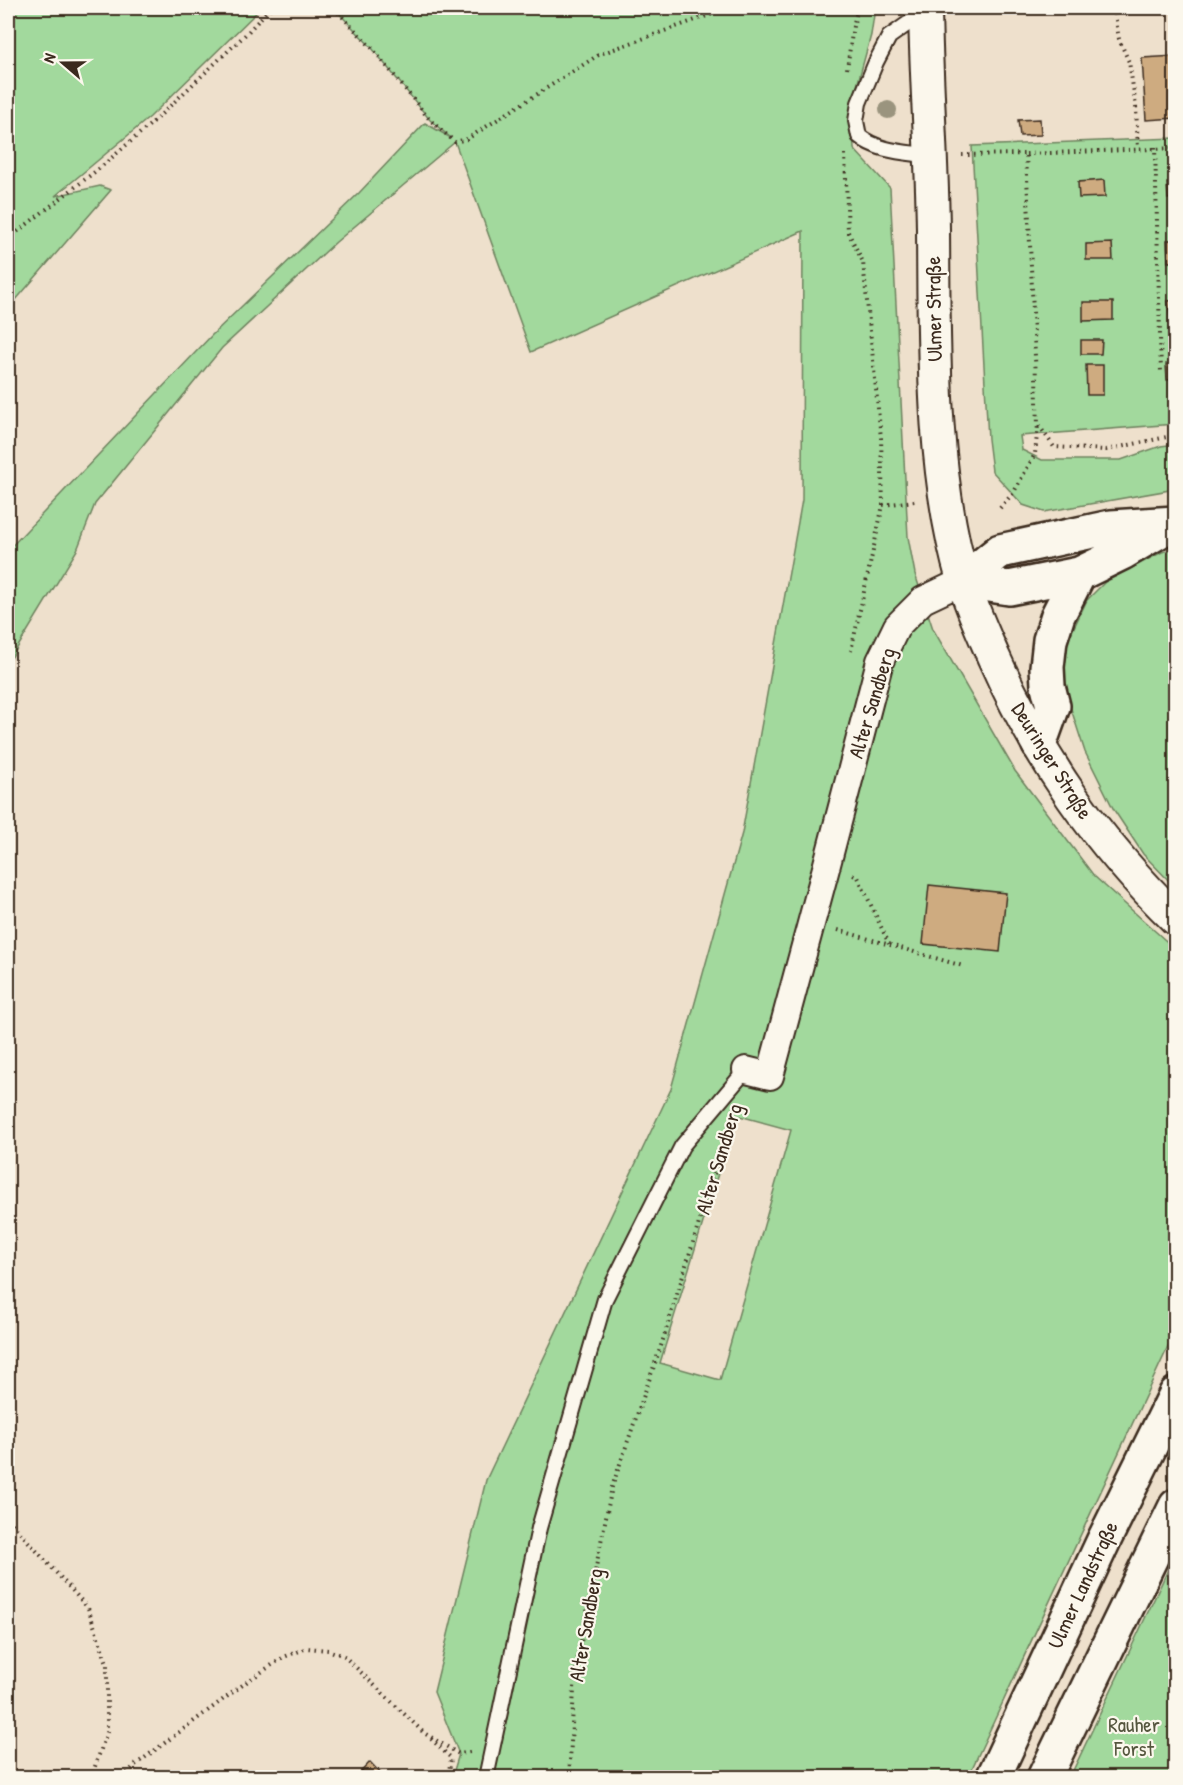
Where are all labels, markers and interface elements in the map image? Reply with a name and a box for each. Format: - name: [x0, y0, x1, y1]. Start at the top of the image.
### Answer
- north arrow: [33, 33, 93, 93]
- text: N: [37, 50, 61, 66]
- street label: Ulmer Straße: [918, 256, 949, 362]
- street label: Alter Sandberg: [841, 644, 902, 762]
- street label: Deuringer Straße: [1005, 697, 1100, 825]
- street label: Alter Sandberg: [688, 1100, 749, 1218]
- street label: Ulmer Landstraße: [1040, 1516, 1125, 1653]
- street label: Alter Sandberg: [561, 1566, 610, 1684]
- park label: Rauher Forst: [1108, 1710, 1160, 1763]

